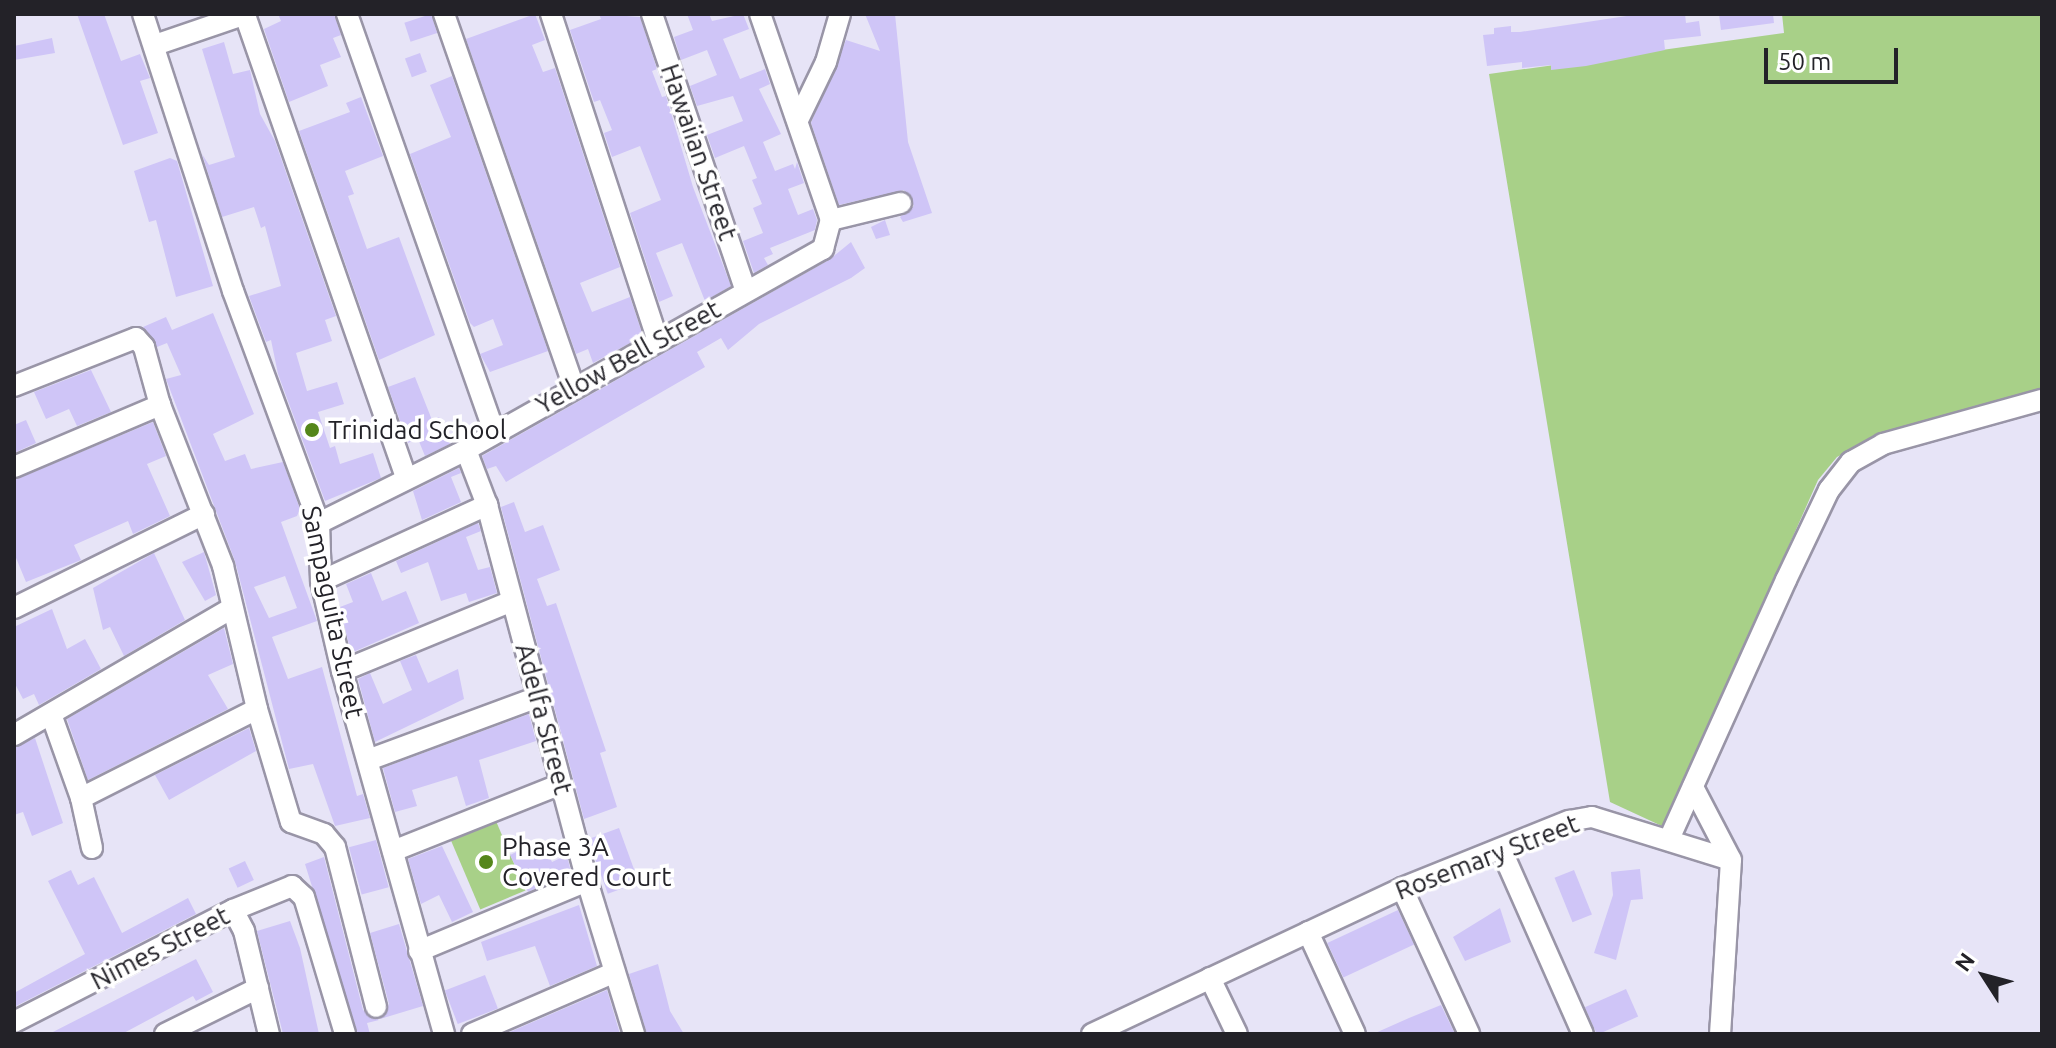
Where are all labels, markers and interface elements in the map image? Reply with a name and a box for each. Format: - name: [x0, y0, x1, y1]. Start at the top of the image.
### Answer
- scale bar: [1768, 32, 1902, 82]
- text: 50 m: [1778, 48, 1831, 75]
- street label: Hawaiian Street: [654, 60, 744, 244]
- street label: Yellow Bell Street: [530, 293, 726, 421]
- place label: Trinidad School: [328, 414, 506, 446]
- marker: Trinidad School: [303, 421, 321, 439]
- street label: Sampaguita Street: [295, 503, 371, 721]
- street label: Adelfa Street: [509, 640, 579, 798]
- street label: Rosemary Street: [1391, 808, 1583, 906]
- place label: Phase 3A Covered Court: [502, 831, 671, 892]
- marker: Phase 3A Covered Court: [477, 853, 495, 871]
- street label: Nimes Street: [85, 900, 235, 996]
- north arrow: [1944, 936, 2024, 1016]
- text: N: [1949, 948, 1979, 976]

